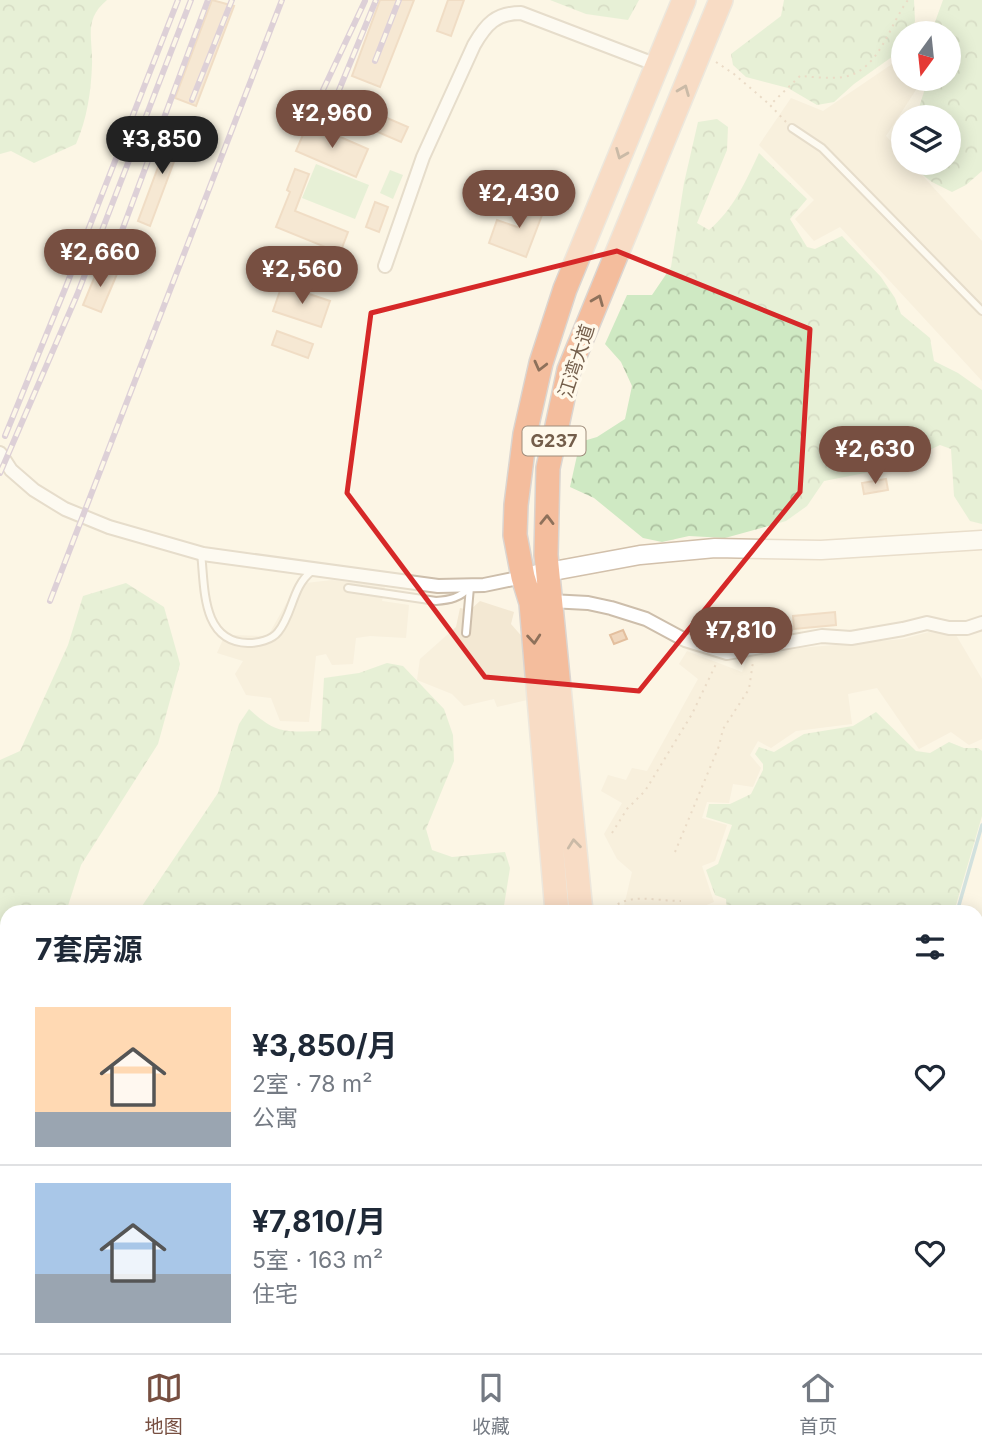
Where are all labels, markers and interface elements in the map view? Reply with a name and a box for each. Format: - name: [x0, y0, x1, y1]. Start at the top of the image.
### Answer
- north arrow: [891, 21, 961, 91]
- map controls: [891, 21, 961, 175]
- one-way arrow: [676, 84, 690, 97]
- pin: ¥2,960: [275, 90, 389, 150]
- text: ¥2,960: [292, 99, 372, 127]
- button: layers: [891, 105, 961, 175]
- pin: ¥3,850: [105, 116, 219, 176]
- text: ¥3,850: [122, 125, 202, 153]
- one-way arrow: [615, 147, 629, 159]
- pin: ¥2,430: [462, 170, 576, 230]
- text: ¥2,430: [478, 179, 560, 207]
- pin: ¥2,660: [43, 230, 157, 289]
- text: ¥2,660: [60, 238, 140, 266]
- pin: ¥2,560: [245, 246, 359, 306]
- text: ¥2,560: [262, 255, 342, 283]
- one-way arrow: [589, 295, 603, 307]
- street label: 江湾大道: [554, 321, 599, 401]
- one-way arrow: [534, 360, 549, 372]
- road number: G237: [522, 426, 586, 456]
- pin: ¥2,630: [818, 426, 932, 486]
- text: ¥2,630: [835, 435, 915, 463]
- one-way arrow: [539, 514, 555, 525]
- pin: ¥7,810: [684, 608, 798, 667]
- text: ¥7,810: [705, 616, 777, 644]
- one-way arrow: [526, 633, 541, 644]
- one-way arrow: [567, 838, 582, 850]
- icon: filters: [911, 928, 949, 966]
- text: 7套房源: [35, 931, 142, 967]
- text: ¥3,850/月: [252, 1027, 398, 1063]
- icon: home: [91, 1035, 175, 1119]
- icon: heart: [911, 1058, 949, 1096]
- text: 2室 · 78 m²: [252, 1070, 372, 1098]
- text: 公寓: [252, 1104, 298, 1132]
- text: ¥7,810/月: [252, 1203, 386, 1239]
- icon: home: [91, 1211, 175, 1295]
- icon: heart: [911, 1234, 949, 1272]
- text: 5室 · 163 m²: [252, 1246, 383, 1274]
- text: 住宅: [252, 1280, 298, 1308]
- tab: 地图: [145, 1369, 183, 1438]
- tab: 收藏: [472, 1369, 510, 1438]
- tab: 首页: [799, 1369, 837, 1438]

